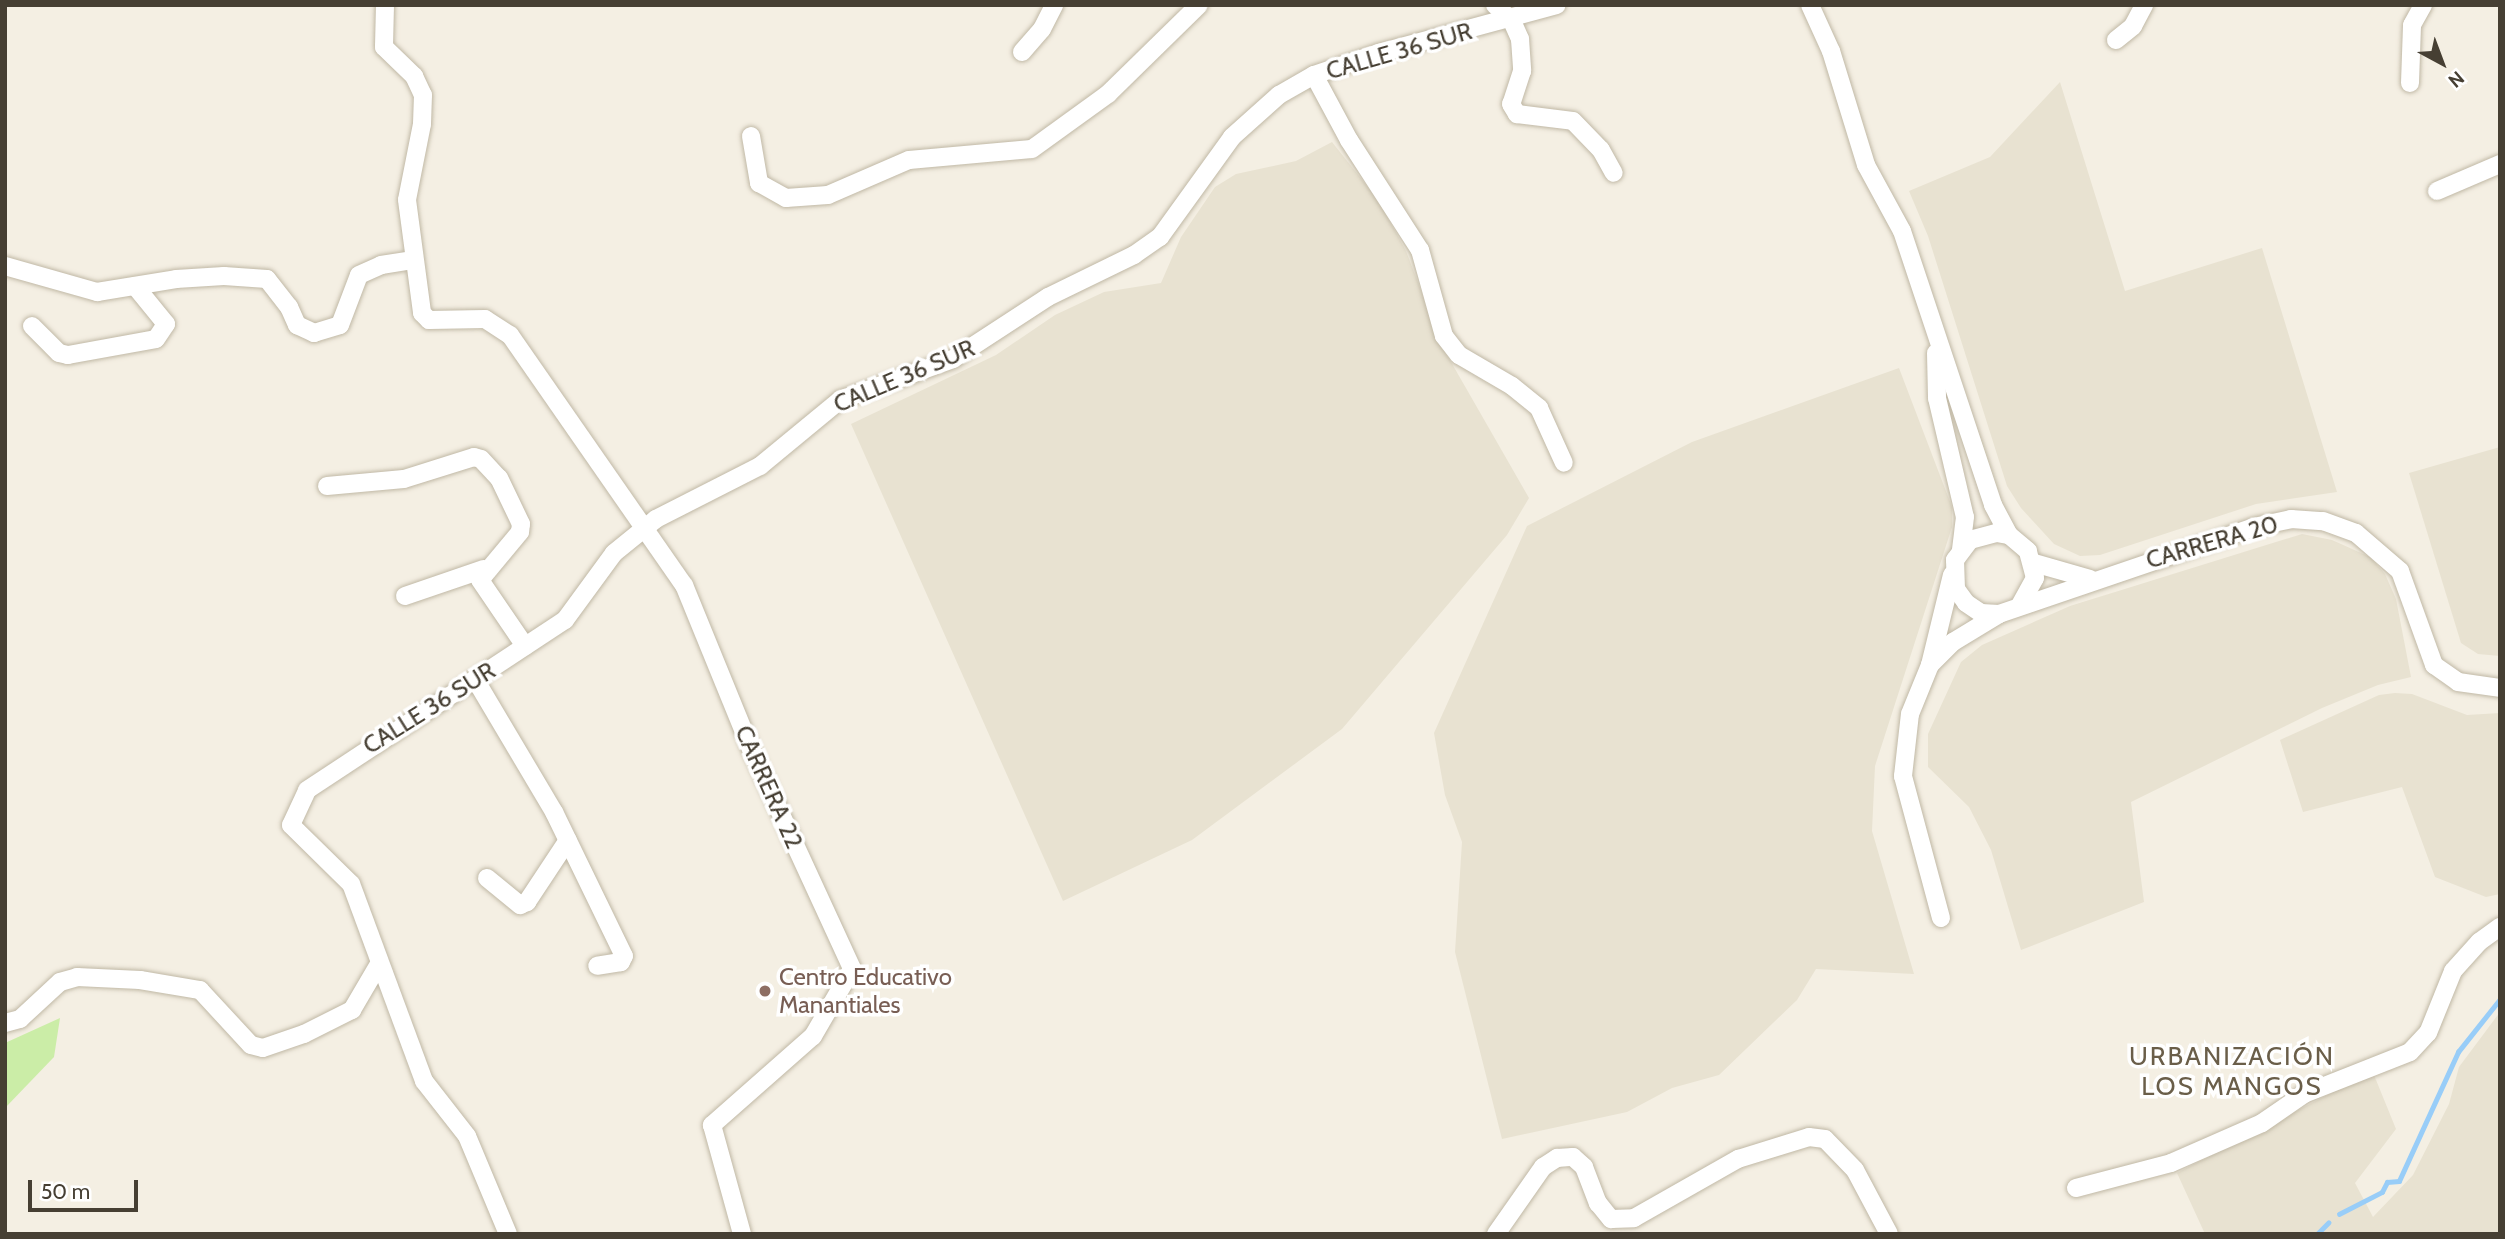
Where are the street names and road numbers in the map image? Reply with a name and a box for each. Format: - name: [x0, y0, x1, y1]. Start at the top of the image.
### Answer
- street label: CALLE 36 SUR: [1323, 16, 1475, 86]
- street label: CALLE 36 SUR: [829, 333, 979, 419]
- street label: CARRERA 20: [2143, 509, 2281, 575]
- street label: CALLE 36 SUR: [358, 656, 500, 760]
- street label: CARRERA 22: [729, 721, 809, 853]

